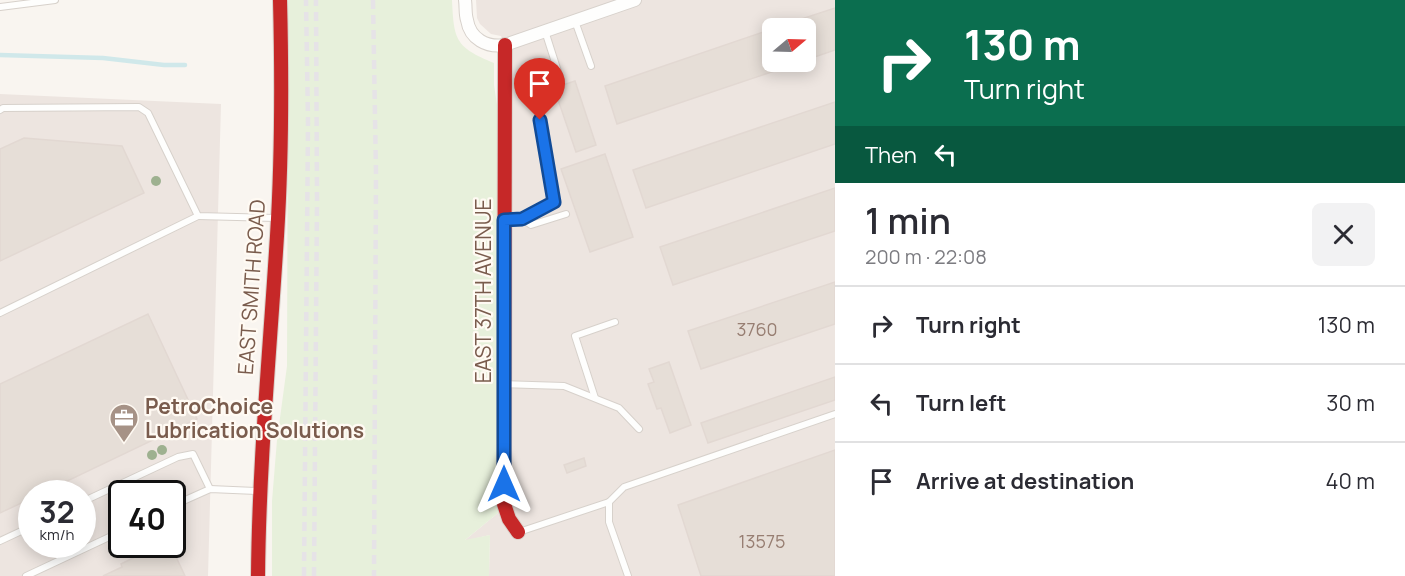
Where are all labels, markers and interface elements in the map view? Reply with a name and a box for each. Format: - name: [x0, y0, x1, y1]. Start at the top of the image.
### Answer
- text: 130 m: [964, 15, 1081, 73]
- north arrow: [762, 18, 816, 72]
- map controls: [762, 18, 816, 72]
- icon: right: [865, 24, 943, 102]
- pin: [514, 58, 565, 120]
- icon: arrive: [523, 67, 556, 100]
- text: Turn right: [964, 70, 1085, 107]
- icon: left: [929, 138, 962, 171]
- text: Then: [865, 140, 917, 170]
- text: 1 min: [865, 196, 951, 245]
- street label: EAST SMITH ROAD: [231, 198, 271, 376]
- street label: EAST 37TH AVENUE: [469, 199, 497, 383]
- button: close: [1312, 203, 1375, 266]
- text: 200 m · 22:08: [865, 243, 987, 270]
- icon: right: [865, 309, 898, 342]
- text: Turn right: [916, 310, 1021, 340]
- text: 130 m: [1318, 310, 1375, 340]
- house number: 3760: [736, 317, 778, 341]
- icon: left: [865, 387, 898, 420]
- text: Turn left: [916, 388, 1006, 418]
- text: 30 m: [1326, 388, 1375, 418]
- place label: PetroChoice Lubrication Solutions: [145, 392, 364, 444]
- office icon: PetroChoice Lubrication Solutions: [108, 402, 140, 444]
- position arrow: [472, 452, 536, 516]
- icon: arrive: [865, 465, 898, 498]
- text: Arrive at destination: [916, 466, 1134, 496]
- text: 40 m: [1326, 466, 1375, 496]
- speed limit sign: 40: [108, 480, 186, 558]
- text: 32: [39, 491, 75, 532]
- text: km/h: [40, 524, 74, 545]
- house number: 13575: [739, 529, 785, 553]

